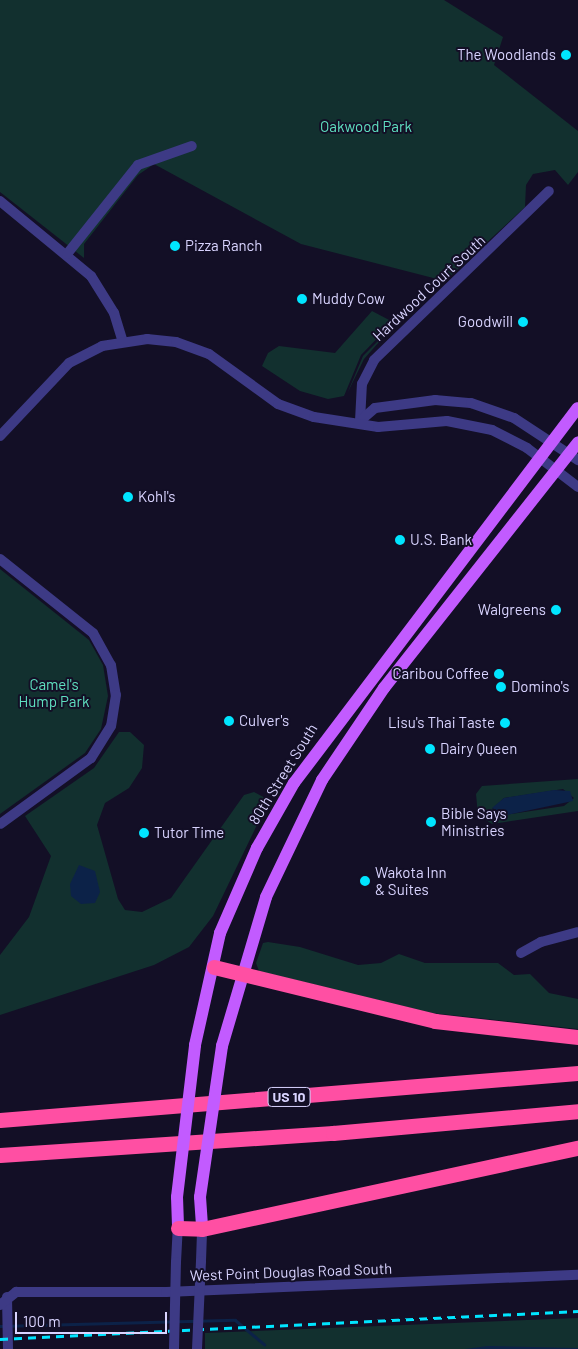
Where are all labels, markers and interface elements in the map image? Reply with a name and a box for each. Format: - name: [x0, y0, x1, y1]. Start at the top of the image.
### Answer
- place label: The Woodlands: [457, 46, 556, 64]
- marker: The Woodlands: [560, 49, 572, 61]
- park label: Oakwood Park: [320, 118, 412, 136]
- street label: Hardwood Court South: [369, 231, 489, 345]
- place label: Pizza Ranch: [185, 237, 262, 255]
- marker: Pizza Ranch: [169, 240, 181, 252]
- place label: Muddy Cow: [312, 290, 385, 308]
- marker: Muddy Cow: [296, 293, 308, 305]
- place label: Goodwill: [458, 313, 513, 331]
- marker: Goodwill: [517, 316, 529, 328]
- place label: Kohl's: [138, 488, 175, 506]
- marker: Kohl's: [122, 491, 134, 503]
- place label: U.S. Bank: [410, 531, 472, 549]
- marker: U.S. Bank: [394, 534, 406, 546]
- place label: Walgreens: [478, 601, 546, 619]
- marker: Walgreens: [550, 604, 562, 616]
- place label: Caribou Coffee: [393, 665, 489, 683]
- marker: Caribou Coffee: [493, 668, 505, 680]
- park label: Camel's Hump Park: [18, 675, 90, 710]
- place label: Domino's: [511, 678, 569, 696]
- marker: Domino's: [495, 681, 507, 693]
- place label: Culver's: [239, 712, 289, 730]
- place label: Lisu's Thai Taste: [388, 714, 495, 732]
- marker: Culver's: [223, 715, 235, 727]
- marker: Lisu's Thai Taste: [499, 717, 511, 729]
- street label: 80th Street South: [245, 720, 321, 828]
- place label: Dairy Queen: [440, 740, 517, 758]
- marker: Dairy Queen: [424, 743, 436, 755]
- place label: Bible Says Ministries: [441, 804, 507, 839]
- marker: Bible Says Ministries: [425, 816, 437, 828]
- place label: Tutor Time: [154, 824, 224, 842]
- marker: Tutor Time: [138, 827, 150, 839]
- place label: Wakota Inn & Suites: [375, 863, 447, 898]
- marker: Wakota Inn & Suites: [359, 875, 371, 887]
- road number: US 10: [266, 1086, 312, 1108]
- street label: West Point Douglas Road South: [189, 1259, 393, 1285]
- scale bar: [18, 1302, 170, 1334]
- text: 100 m: [23, 1312, 61, 1330]

